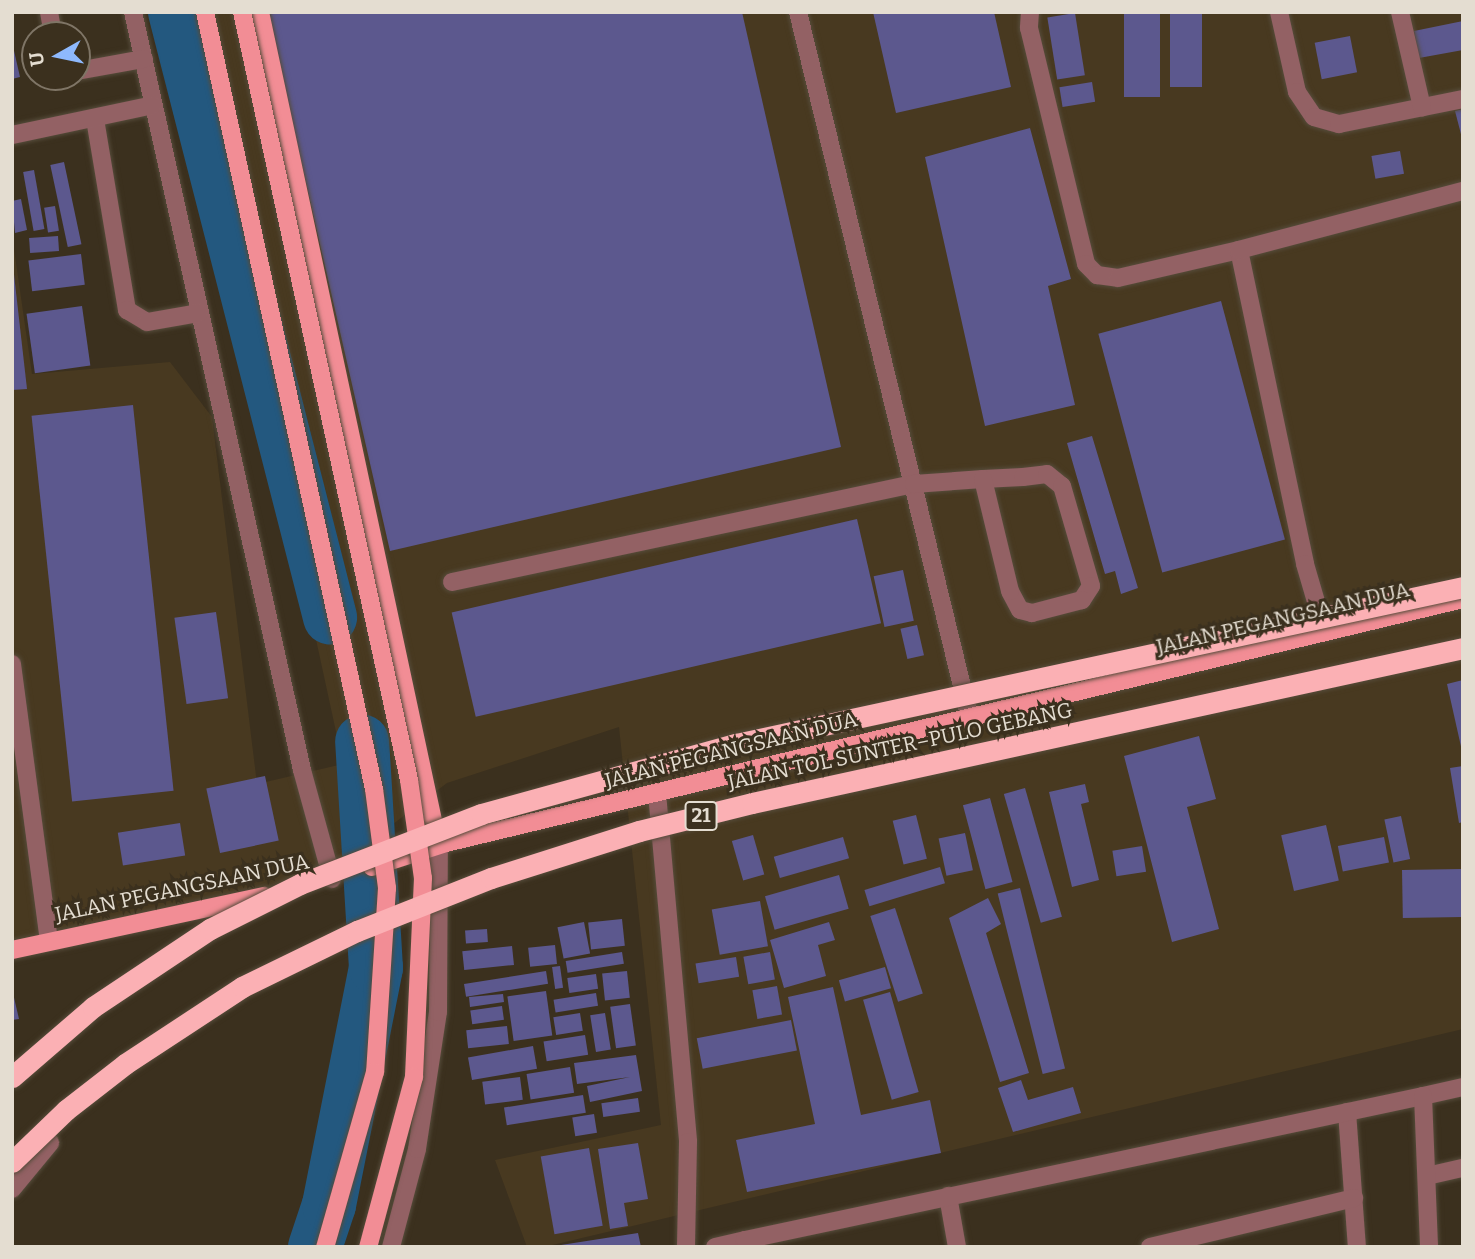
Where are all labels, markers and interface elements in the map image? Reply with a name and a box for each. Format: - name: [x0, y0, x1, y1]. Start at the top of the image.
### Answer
- north arrow: [21, 21, 91, 91]
- text: U: [24, 50, 49, 68]
- street label: JALAN PEGANGSAAN DUA: [1154, 577, 1412, 659]
- street label: JALAN TOL SUNTER–PULO GEBANG: [725, 697, 1075, 795]
- street label: JALAN PEGANGSAAN DUA: [602, 706, 860, 794]
- road number: 21: [684, 800, 718, 832]
- street label: JALAN PEGANGSAAN DUA: [53, 849, 311, 927]

